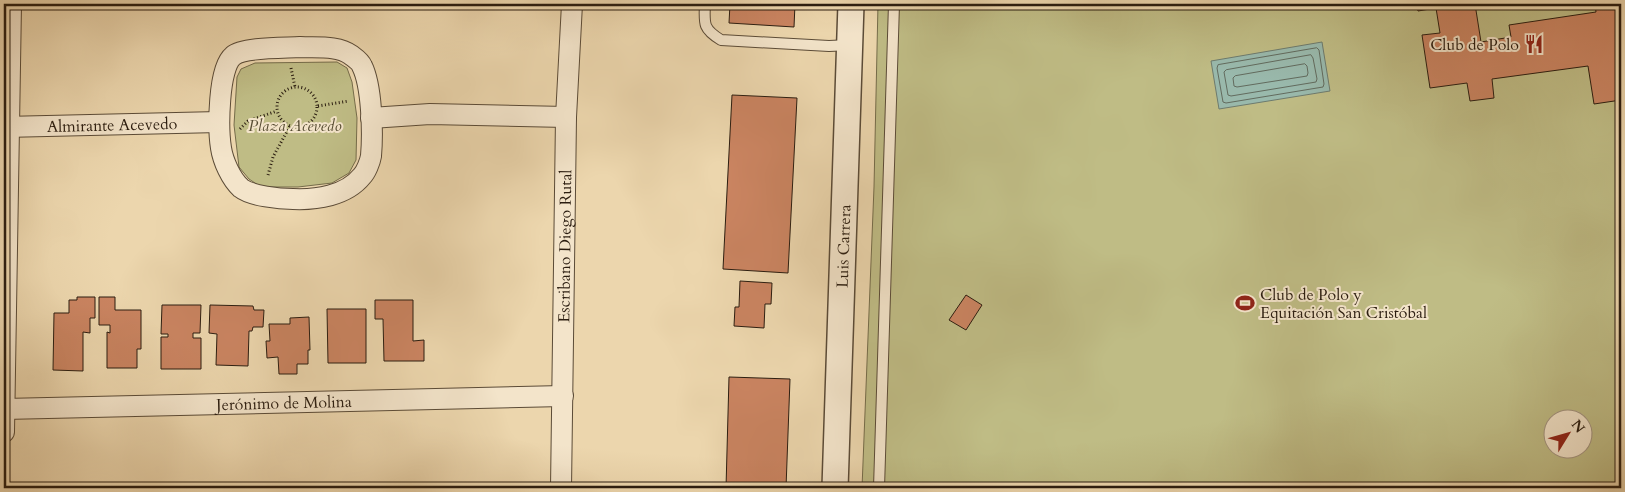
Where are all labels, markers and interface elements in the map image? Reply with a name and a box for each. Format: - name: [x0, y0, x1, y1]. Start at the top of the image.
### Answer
- restaurant icon: Club de Polo: [1523, 33, 1545, 55]
- place label: Club de Polo: [1430, 34, 1519, 56]
- street label: Almirante Acevedo: [47, 113, 178, 138]
- park label: Plaza Acevedo: [248, 115, 342, 137]
- street label: Escribano Diego Rutal: [553, 169, 577, 323]
- street label: Luis Carrera: [832, 204, 856, 288]
- place label: Club de Polo y Equitación San Cristóbal: [1260, 284, 1427, 324]
- sports icon: Club de Polo y Equitación San Cristóbal: [1234, 292, 1256, 314]
- street label: Jerónimo de Molina: [214, 391, 352, 416]
- north arrow: [1542, 410, 1592, 460]
- text: N: [1567, 416, 1589, 437]

